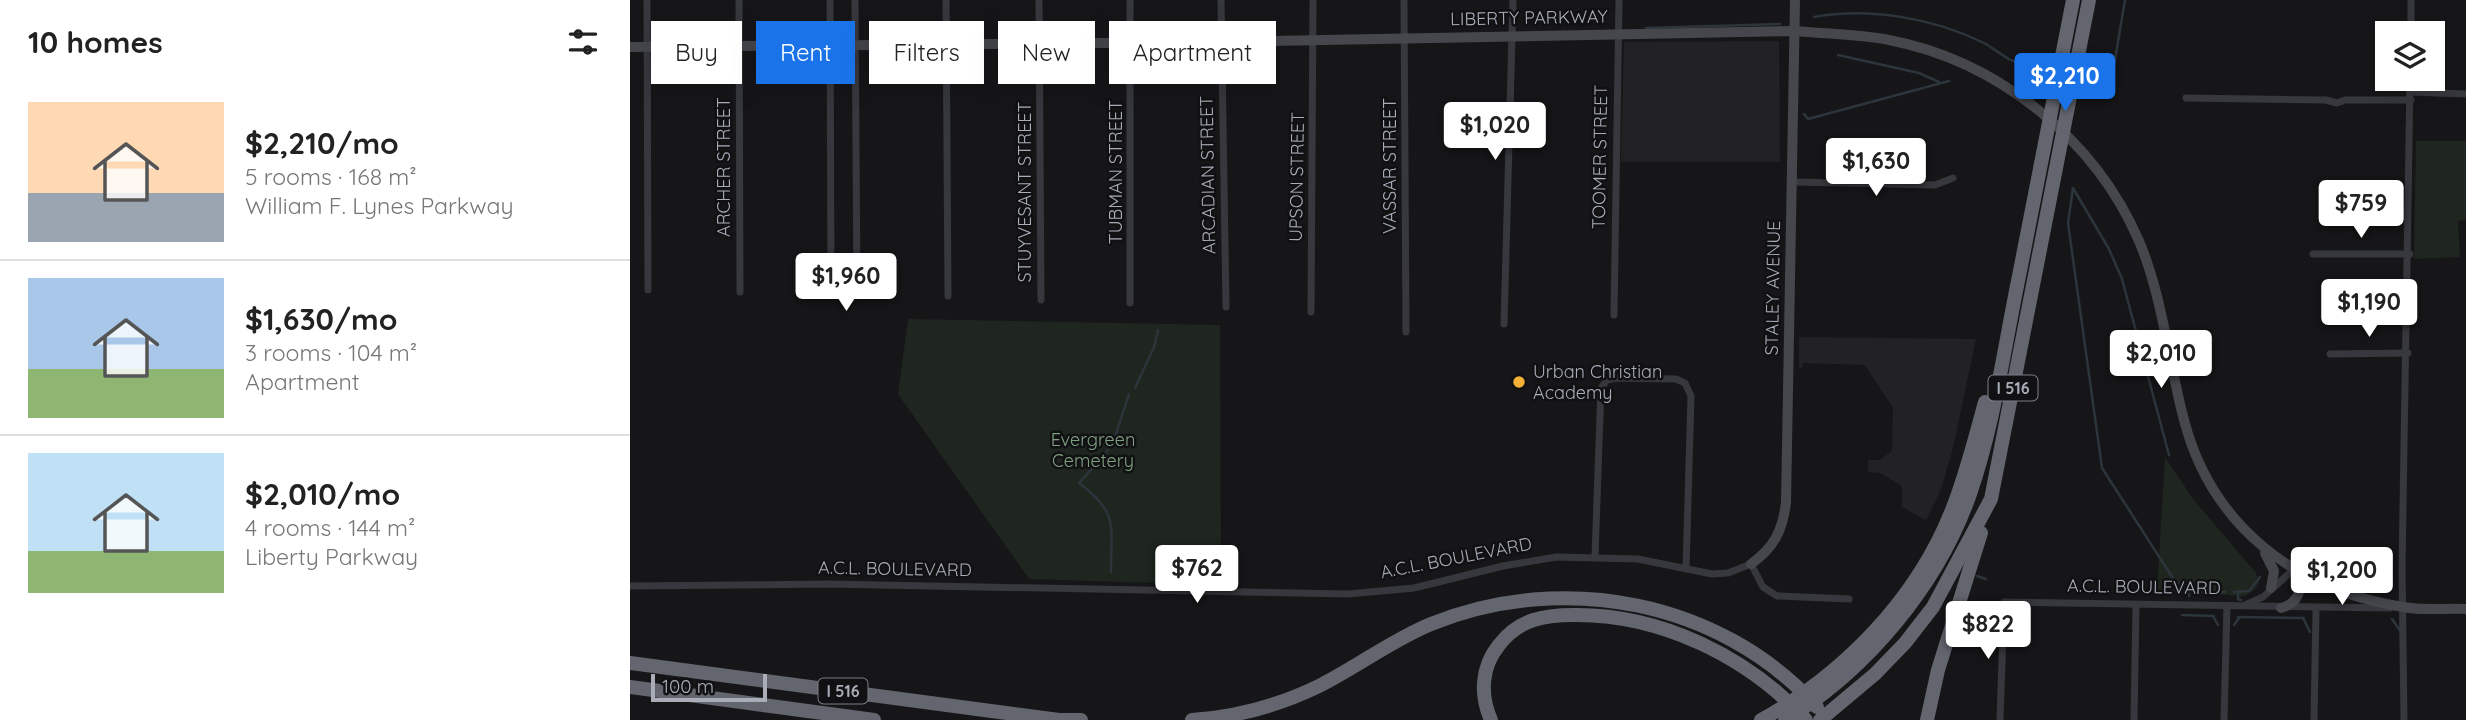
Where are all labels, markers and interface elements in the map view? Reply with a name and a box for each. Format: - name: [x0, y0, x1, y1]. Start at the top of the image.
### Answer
- street label: LIBERTY PARKWAY: [1450, 5, 1608, 30]
- chip: Buy: [651, 21, 742, 84]
- chip: Rent: [756, 21, 855, 84]
- chip: Filters: [869, 21, 984, 84]
- chip: New: [998, 21, 1095, 84]
- chip: Apartment: [1109, 21, 1276, 84]
- map controls: [2375, 21, 2445, 91]
- button: layers: [2375, 21, 2445, 91]
- text: 10 homes: [28, 23, 163, 61]
- icon: filters: [564, 23, 602, 61]
- pin: $2,210: [2008, 54, 2122, 113]
- text: $2,210: [2030, 61, 2100, 90]
- street label: TOOMER STREET: [1587, 84, 1612, 229]
- street label: ARCADIAN STREET: [1195, 95, 1220, 254]
- street label: ARCHER STREET: [712, 97, 735, 237]
- street label: VASSAR STREET: [1378, 98, 1401, 234]
- street label: TUBMAN STREET: [1104, 100, 1127, 244]
- street label: STUYVESANT STREET: [1013, 101, 1036, 282]
- pin: $1,020: [1438, 102, 1552, 162]
- text: $1,020: [1460, 110, 1530, 139]
- street label: UPSON STREET: [1284, 112, 1309, 242]
- text: $2,210/mo: [245, 124, 399, 162]
- icon: home: [84, 130, 168, 214]
- pin: $1,630: [1819, 138, 1933, 198]
- text: $1,630: [1842, 146, 1910, 175]
- text: 5 rooms · 168 m²: [245, 162, 417, 191]
- pin: $759: [2320, 180, 2402, 240]
- text: $759: [2335, 188, 2387, 217]
- text: William F. Lynes Parkway: [245, 191, 514, 220]
- street label: STALEY AVENUE: [1760, 220, 1785, 356]
- pin: $1,960: [789, 254, 903, 313]
- text: $1,960: [812, 261, 880, 290]
- pin: $1,190: [2312, 280, 2426, 339]
- text: $1,190: [2337, 287, 2401, 316]
- text: $1,630/mo: [245, 300, 397, 338]
- icon: home: [84, 306, 168, 390]
- pin: $2,010: [2104, 330, 2218, 390]
- text: 3 rooms · 104 m²: [245, 338, 417, 367]
- text: $2,010: [2126, 338, 2196, 367]
- place label: Urban Christian Academy: [1533, 360, 1662, 404]
- text: Apartment: [245, 367, 359, 396]
- marker: Urban Christian Academy: [1511, 374, 1527, 390]
- road number: I 516: [1988, 376, 2038, 400]
- park label: Evergreen Cemetery: [1051, 428, 1135, 472]
- text: $2,010/mo: [245, 475, 400, 513]
- icon: home: [84, 481, 168, 565]
- text: 4 rooms · 144 m²: [245, 513, 415, 542]
- street label: A.C.L. BOULEVARD: [1378, 532, 1534, 583]
- text: Liberty Parkway: [245, 542, 418, 571]
- pin: $762: [1156, 546, 1238, 605]
- pin: $1,200: [2285, 548, 2399, 607]
- text: $762: [1171, 553, 1223, 582]
- text: $1,200: [2307, 555, 2377, 584]
- street label: A.C.L. BOULEVARD: [818, 556, 972, 581]
- street label: A.C.L. BOULEVARD: [2067, 574, 2221, 599]
- pin: $822: [1947, 602, 2029, 661]
- text: $822: [1962, 609, 2014, 638]
- scale bar: [651, 671, 766, 703]
- text: 100 m: [662, 674, 714, 698]
- road number: I 516: [818, 678, 868, 704]

